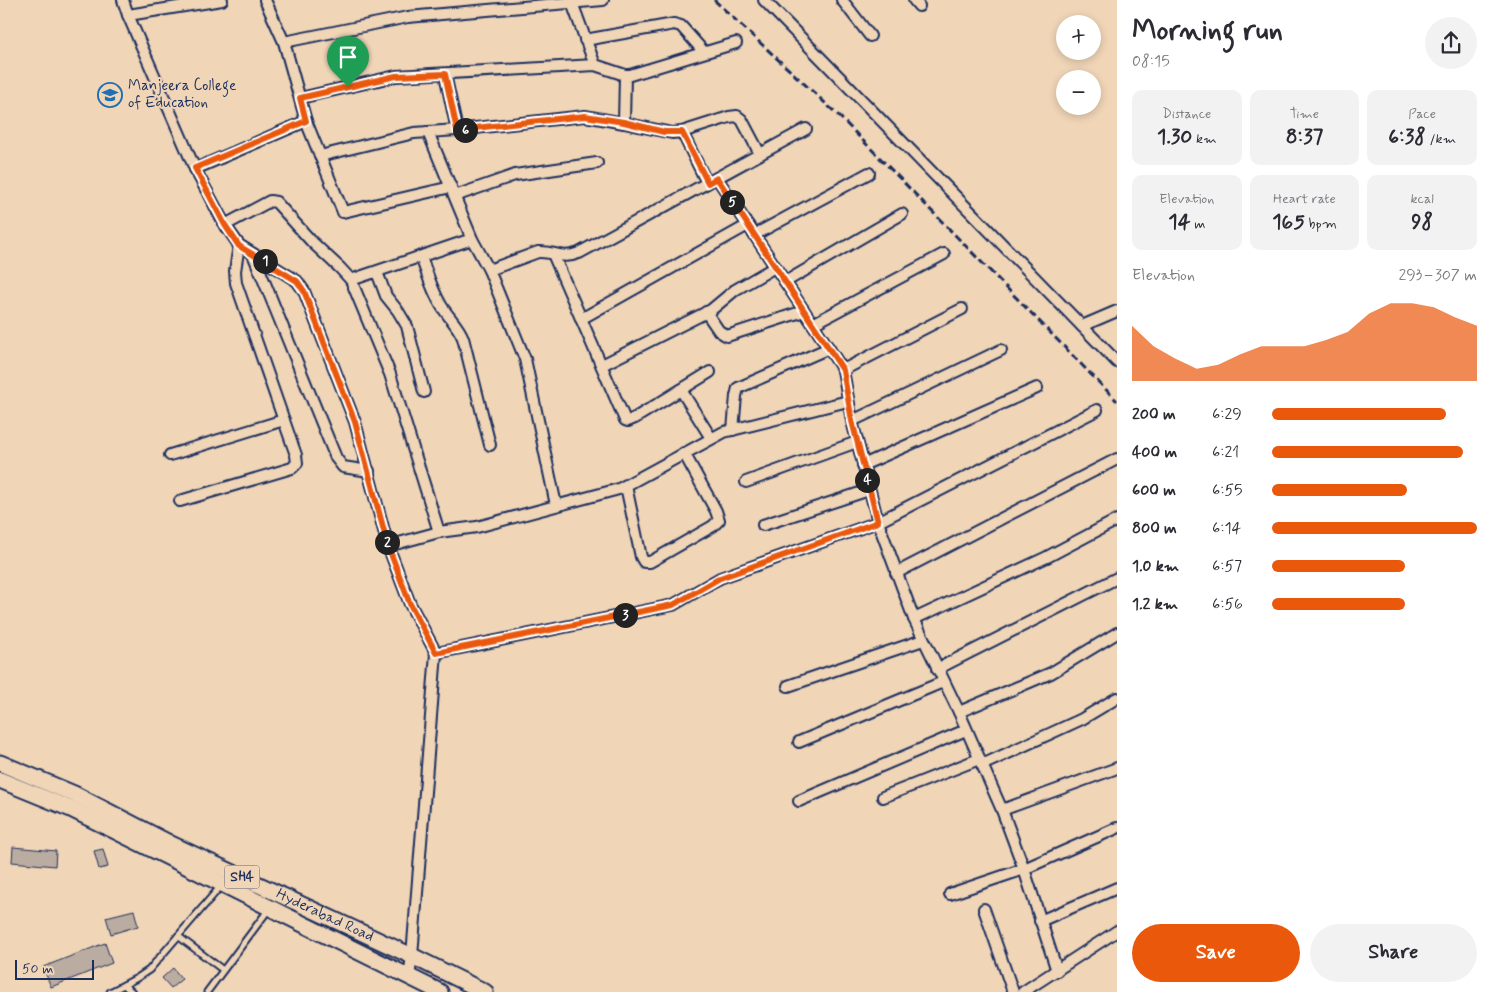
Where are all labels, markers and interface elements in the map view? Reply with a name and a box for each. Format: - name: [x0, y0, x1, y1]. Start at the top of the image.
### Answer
- text: Morning run: [1132, 13, 1283, 50]
- map controls: [1056, 15, 1101, 115]
- button: +: [1056, 15, 1101, 60]
- button: share: [1425, 17, 1477, 69]
- pin: [327, 36, 369, 87]
- icon: arrive: [334, 43, 362, 71]
- text: 08:15: [1132, 51, 1170, 72]
- button: −: [1056, 70, 1101, 115]
- place label: Manjeera College of Education: [128, 76, 237, 113]
- school or university icon: Manjeera College of Education: [97, 82, 123, 108]
- text: Distance: [1162, 105, 1211, 123]
- text: Time: [1290, 105, 1319, 123]
- text: Pace: [1408, 105, 1436, 123]
- pin: 6: [452, 118, 478, 142]
- text: 6: [462, 121, 469, 139]
- text: 1.30: [1157, 123, 1192, 151]
- text: 8:37: [1286, 123, 1323, 151]
- text: 6:38: [1388, 123, 1426, 151]
- text: km: [1192, 130, 1217, 148]
- text: /km: [1426, 130, 1456, 148]
- pin: 5: [720, 190, 744, 214]
- text: Elevation: [1159, 190, 1214, 208]
- text: Heart rate: [1273, 190, 1336, 208]
- text: kcal: [1410, 190, 1434, 208]
- text: 5: [728, 193, 737, 211]
- text: 14: [1168, 208, 1190, 236]
- text: 165: [1272, 208, 1305, 236]
- text: 98: [1411, 208, 1433, 236]
- text: m: [1190, 215, 1205, 233]
- text: bpm: [1305, 215, 1337, 233]
- pin: 1: [252, 248, 278, 274]
- text: 1: [262, 252, 269, 270]
- text: Elevation: [1132, 265, 1195, 286]
- text: 293–307 m: [1398, 265, 1477, 286]
- text: 200 m: [1132, 404, 1176, 425]
- text: 6:29: [1212, 404, 1242, 425]
- text: 400 m: [1132, 442, 1177, 463]
- text: 6:21: [1212, 442, 1239, 463]
- pin: 4: [854, 468, 880, 492]
- text: 4: [863, 471, 872, 489]
- text: 600 m: [1132, 480, 1176, 501]
- text: 6:55: [1212, 480, 1243, 501]
- text: 800 m: [1132, 518, 1177, 539]
- text: 6:14: [1212, 518, 1241, 539]
- pin: 2: [374, 530, 400, 554]
- text: 2: [384, 533, 391, 551]
- text: 1.0 km: [1132, 556, 1179, 577]
- text: 6:57: [1212, 556, 1242, 577]
- text: 1.2 km: [1132, 594, 1178, 615]
- text: 6:56: [1212, 594, 1243, 615]
- pin: 3: [612, 602, 638, 628]
- text: 3: [622, 606, 629, 624]
- road number: SH4: [224, 866, 260, 889]
- street label: Hyderabad Road: [273, 884, 377, 947]
- button: Save: [1132, 924, 1300, 982]
- button: Share: [1310, 924, 1477, 982]
- scale bar: [15, 957, 94, 980]
- text: 50 m: [22, 960, 53, 978]

